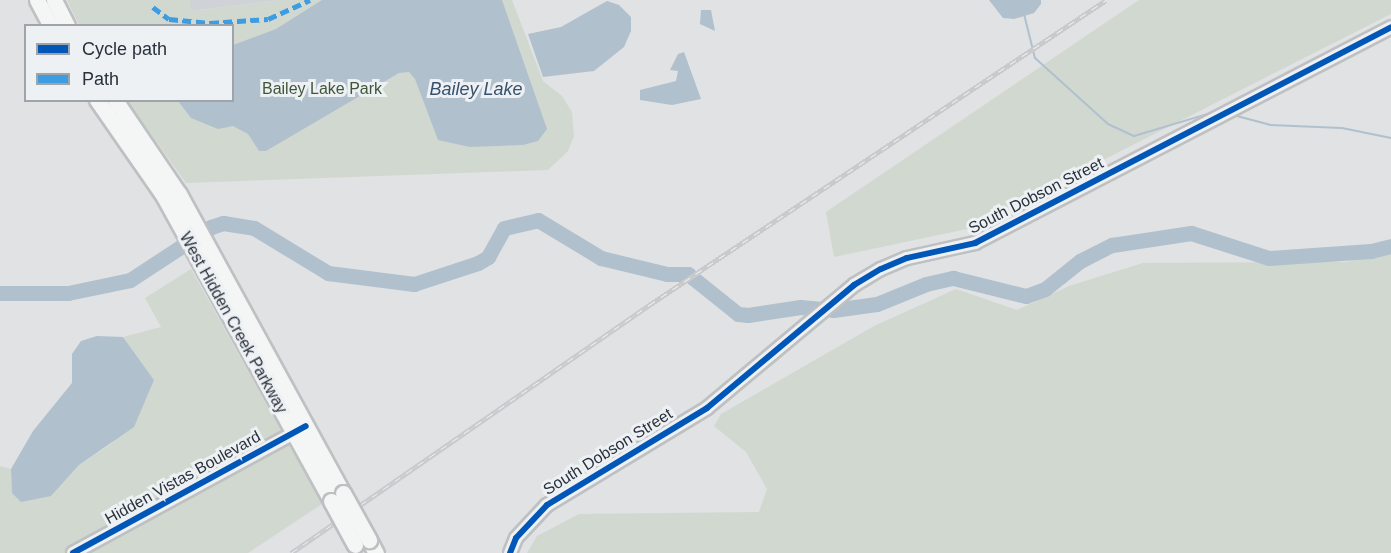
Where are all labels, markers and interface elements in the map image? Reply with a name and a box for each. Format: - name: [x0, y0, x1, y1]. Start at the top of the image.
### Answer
- legend: [24, 24, 234, 102]
- text: Cycle path: [82, 39, 167, 59]
- text: Path: [82, 69, 119, 89]
- water label: Bailey Lake: [429, 78, 523, 100]
- park label: Bailey Lake Park: [262, 79, 382, 99]
- street label: South Dobson Street: [965, 154, 1107, 238]
- street label: West Hidden Creek Parkway: [175, 229, 291, 417]
- street label: South Dobson Street: [540, 405, 676, 499]
- street label: Hidden Vistas Boulevard: [102, 427, 264, 529]

